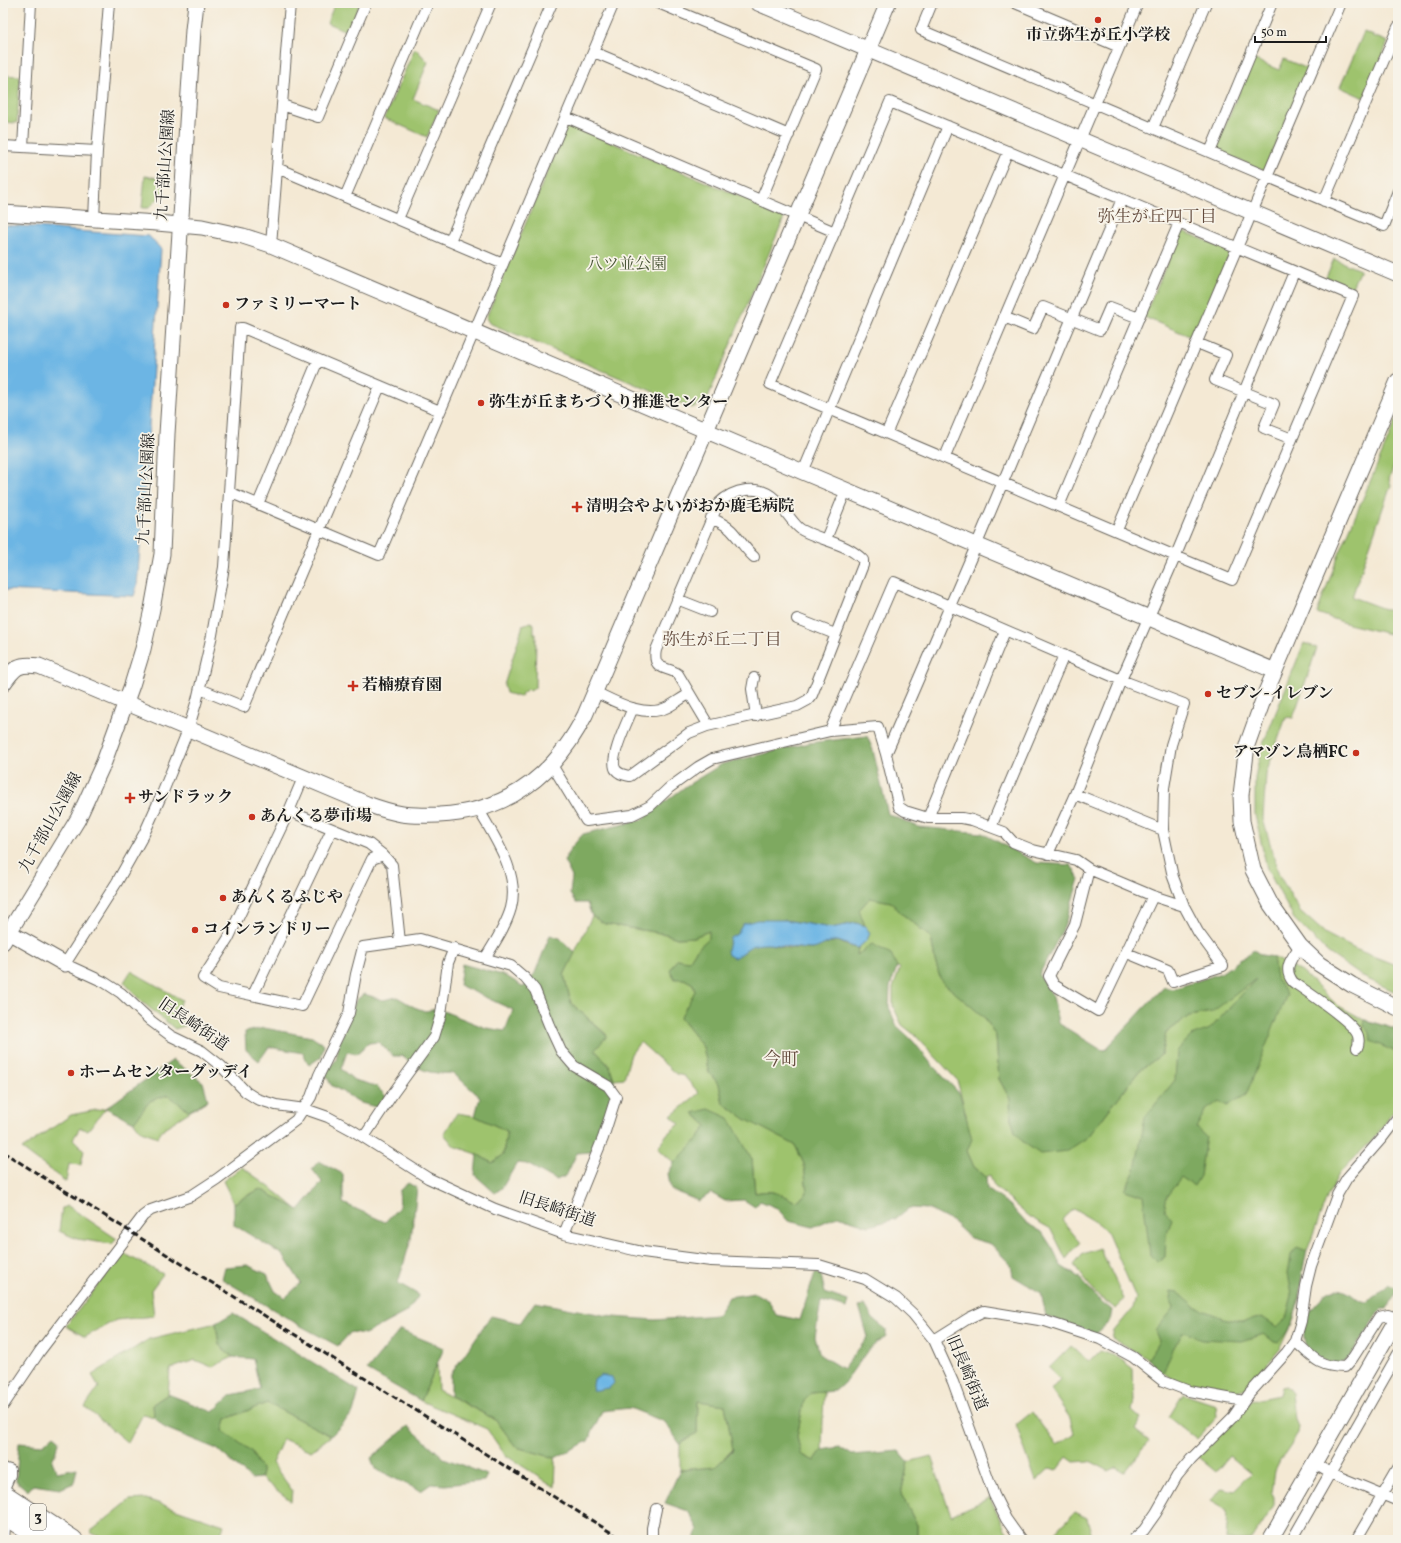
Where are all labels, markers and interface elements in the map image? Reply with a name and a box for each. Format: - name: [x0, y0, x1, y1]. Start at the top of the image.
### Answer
- marker: 市立弥生が丘小学校: [1093, 15, 1103, 25]
- scale bar: [1255, 18, 1326, 44]
- place label: 市立弥生が丘小学校: [1026, 25, 1171, 47]
- text: 50 m: [1261, 25, 1287, 41]
- street label: 九千部山公園線: [151, 108, 181, 222]
- district label: 弥生が丘四丁目: [1098, 206, 1217, 229]
- park label: 八ツ並公園: [587, 254, 667, 276]
- place label: ファミリーマート: [234, 294, 362, 316]
- marker: ファミリーマート: [221, 300, 231, 310]
- place label: 弥生が丘まちづくり推進センター: [489, 392, 728, 414]
- marker: 弥生が丘まちづくり推進センター: [476, 398, 486, 408]
- street label: 九千部山公園線: [133, 432, 161, 546]
- place label: 清明会やよいがおか鹿毛病院: [586, 496, 794, 518]
- marker: 清明会やよいがおか鹿毛病院: [571, 501, 583, 513]
- district label: 弥生が丘二丁目: [663, 629, 782, 652]
- place label: 若楠療育園: [362, 675, 442, 697]
- marker: 若楠療育園: [347, 680, 359, 692]
- place label: セブン-イレブン: [1216, 683, 1333, 705]
- marker: セブン-イレブン: [1203, 689, 1213, 699]
- place label: アマゾン鳥栖FC: [1233, 742, 1348, 764]
- marker: アマゾン鳥栖FC: [1351, 748, 1361, 758]
- street label: 九千部山公園線: [14, 769, 88, 877]
- place label: サンドラック: [138, 787, 233, 809]
- marker: サンドラック: [125, 793, 135, 803]
- place label: あんくる夢市場: [260, 806, 372, 828]
- marker: あんくる夢市場: [247, 812, 257, 822]
- place label: あんくるふじや: [231, 887, 343, 909]
- marker: あんくるふじや: [218, 893, 228, 903]
- place label: コインランドリー: [203, 919, 331, 941]
- marker: コインランドリー: [190, 925, 200, 935]
- street label: 旧長崎街道: [154, 994, 232, 1056]
- district label: 今町: [763, 1048, 799, 1073]
- place label: ホームセンターグッデイ: [79, 1062, 252, 1084]
- marker: ホームセンターグッデイ: [66, 1068, 76, 1078]
- street label: 旧長崎街道: [516, 1187, 598, 1233]
- street label: 旧長崎街道: [940, 1332, 992, 1414]
- road number: 3: [30, 1504, 46, 1530]

